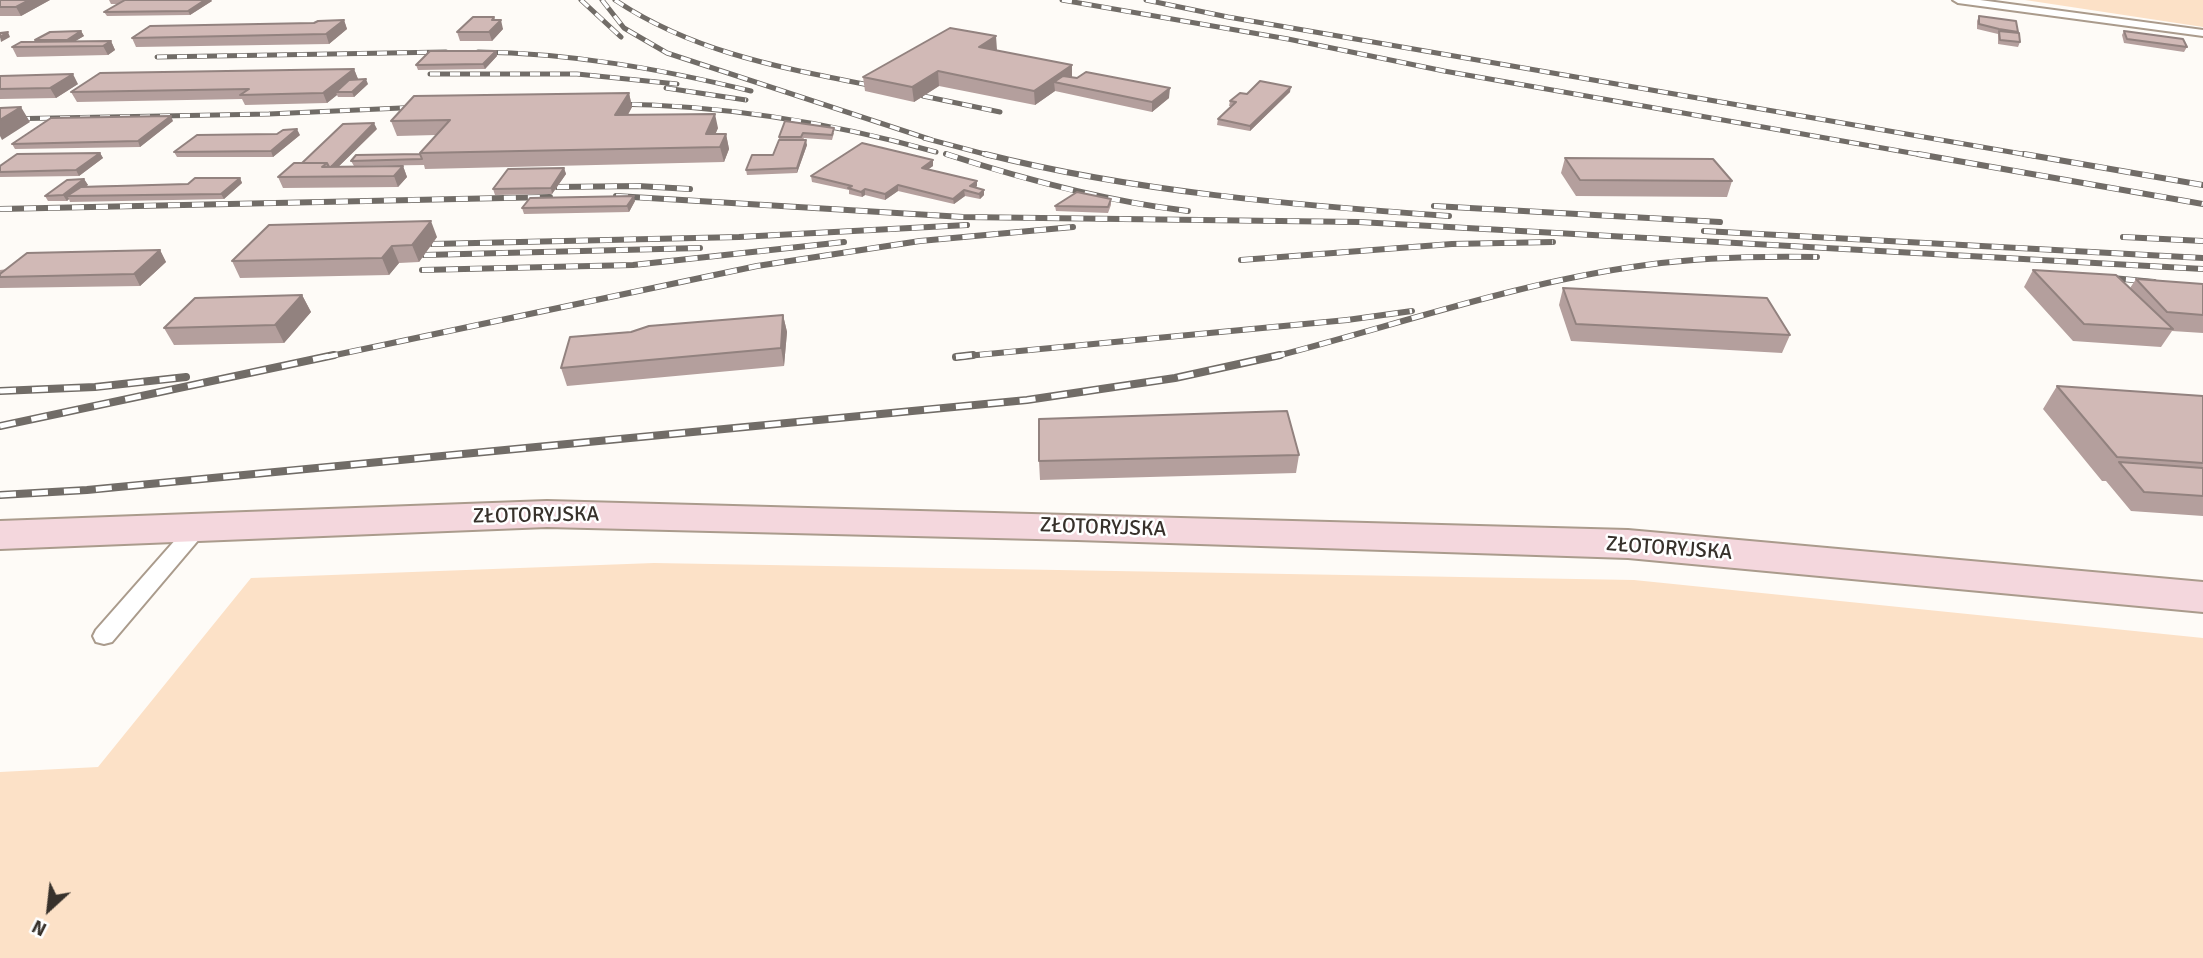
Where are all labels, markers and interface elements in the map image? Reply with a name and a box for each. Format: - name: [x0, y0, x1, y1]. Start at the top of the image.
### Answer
- street label: ZŁOTORYJSKA: [472, 502, 600, 530]
- street label: ZŁOTORYJSKA: [1039, 513, 1167, 543]
- street label: ZŁOTORYJSKA: [1605, 532, 1733, 566]
- north arrow: [14, 874, 84, 944]
- text: N: [28, 914, 51, 941]

